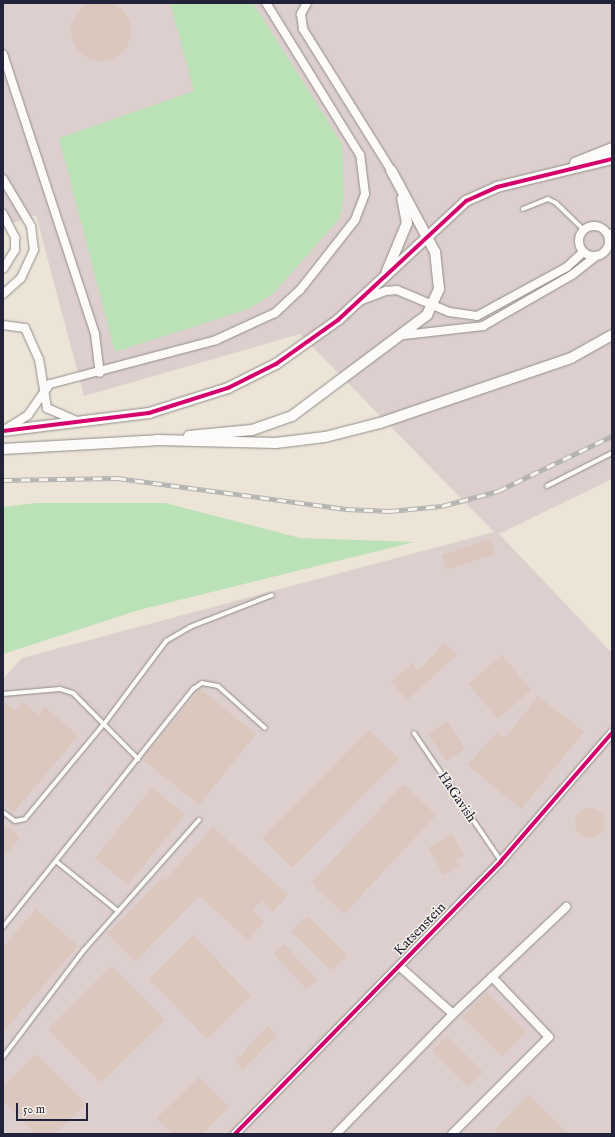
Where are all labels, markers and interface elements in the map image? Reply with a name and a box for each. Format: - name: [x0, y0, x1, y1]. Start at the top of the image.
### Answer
- street label: HaGavish: [434, 768, 480, 826]
- street label: Katsenstein: [391, 899, 449, 959]
- scale bar: [18, 1095, 90, 1121]
- text: 50 m: [23, 1102, 45, 1117]

